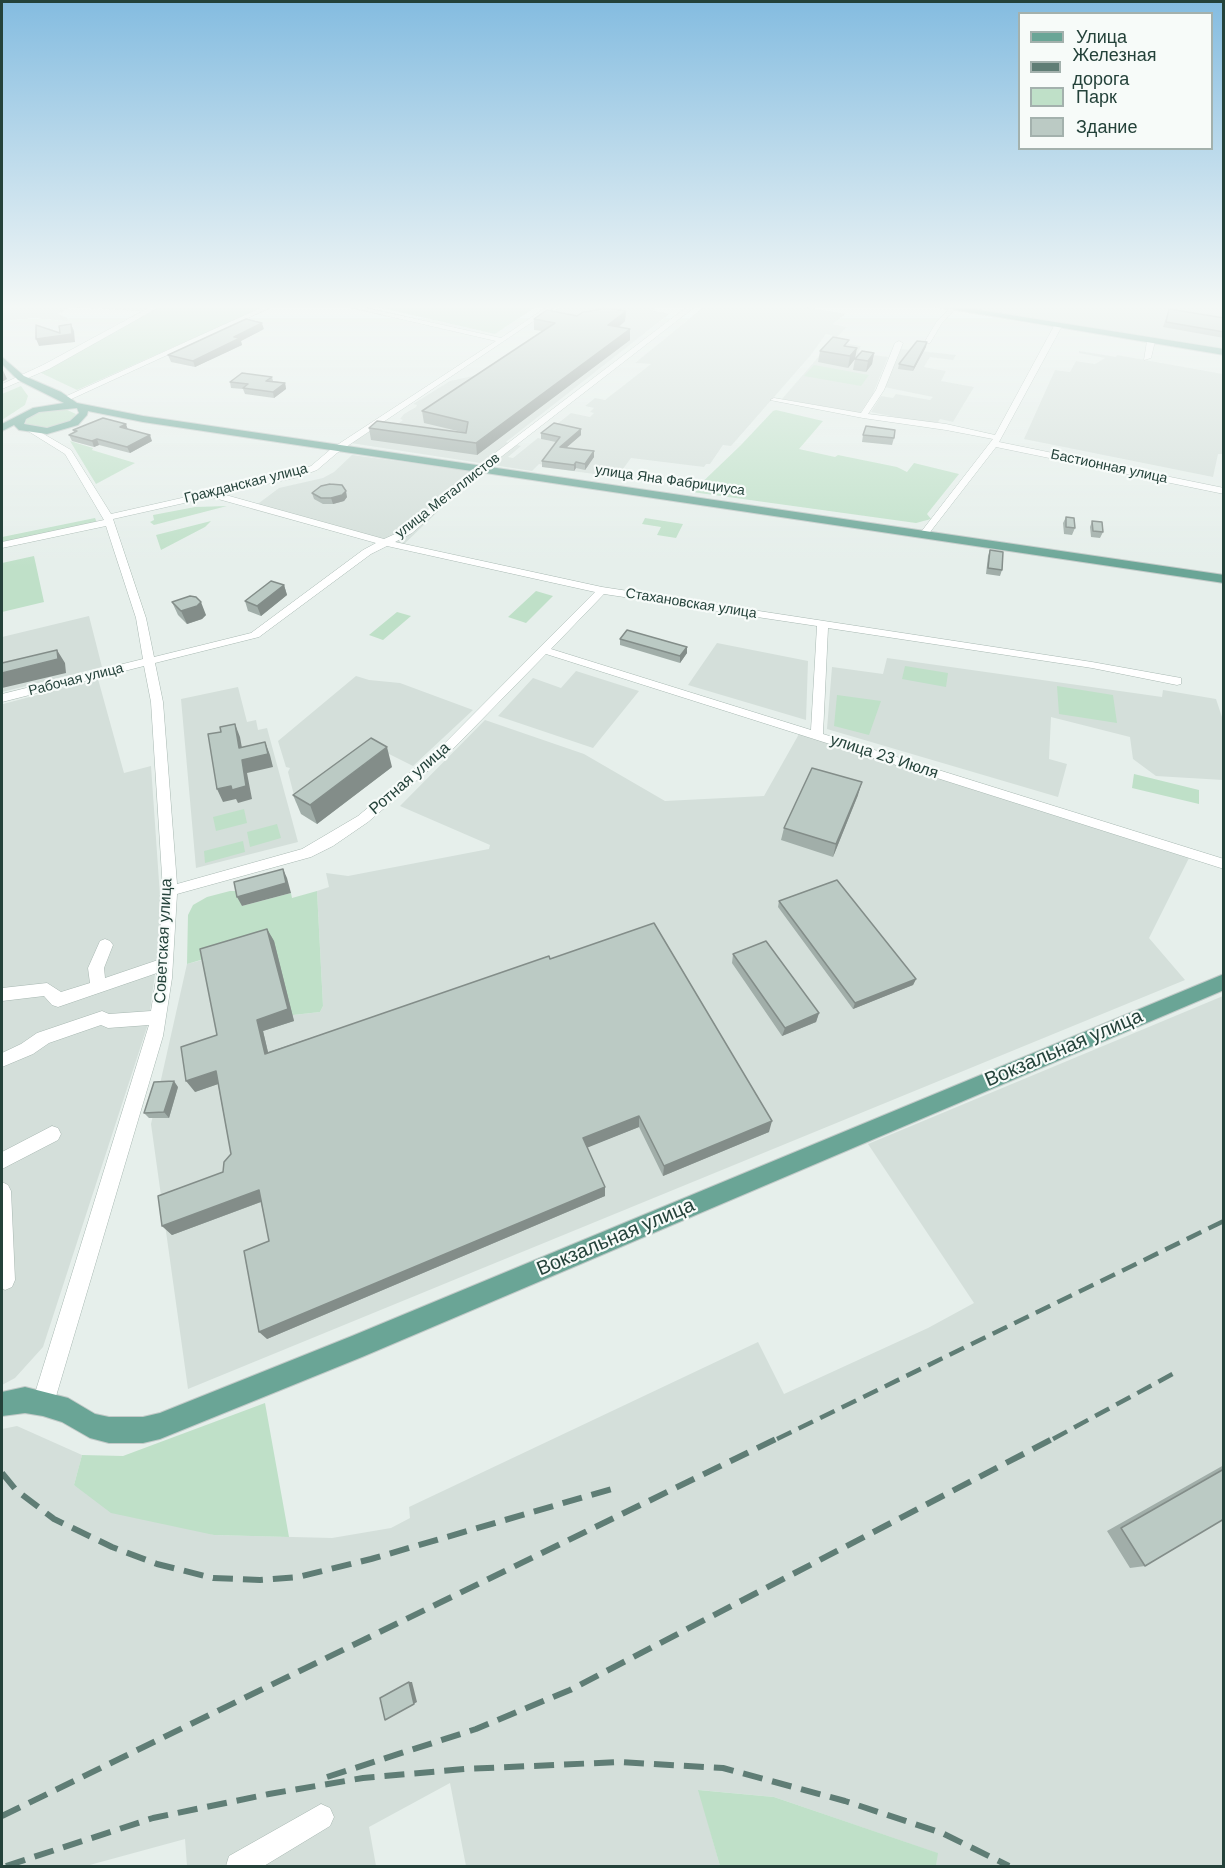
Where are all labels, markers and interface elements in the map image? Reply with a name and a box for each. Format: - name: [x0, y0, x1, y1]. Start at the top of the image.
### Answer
- legend: [1018, 12, 1213, 150]
- text: Улица: [1076, 25, 1127, 49]
- text: Железная дорога: [1073, 43, 1156, 91]
- text: Парк: [1076, 85, 1117, 109]
- text: Здание: [1076, 115, 1137, 139]
- street label: Бастионная улица: [1049, 446, 1169, 488]
- street label: улица Металлистов: [392, 450, 504, 542]
- street label: Гражданская улица: [183, 461, 309, 507]
- street label: улица Яна Фабрициуса: [594, 462, 746, 500]
- street label: Стахановская улица: [624, 585, 758, 623]
- street label: Рабочая улица: [27, 660, 125, 700]
- street label: улица 23 Июля: [828, 731, 940, 783]
- street label: Ротная улица: [366, 739, 454, 819]
- street label: Советская улица: [151, 878, 177, 1004]
- street label: Вокзальная улица: [981, 1005, 1147, 1093]
- street label: Вокзальная улица: [533, 1194, 699, 1282]

